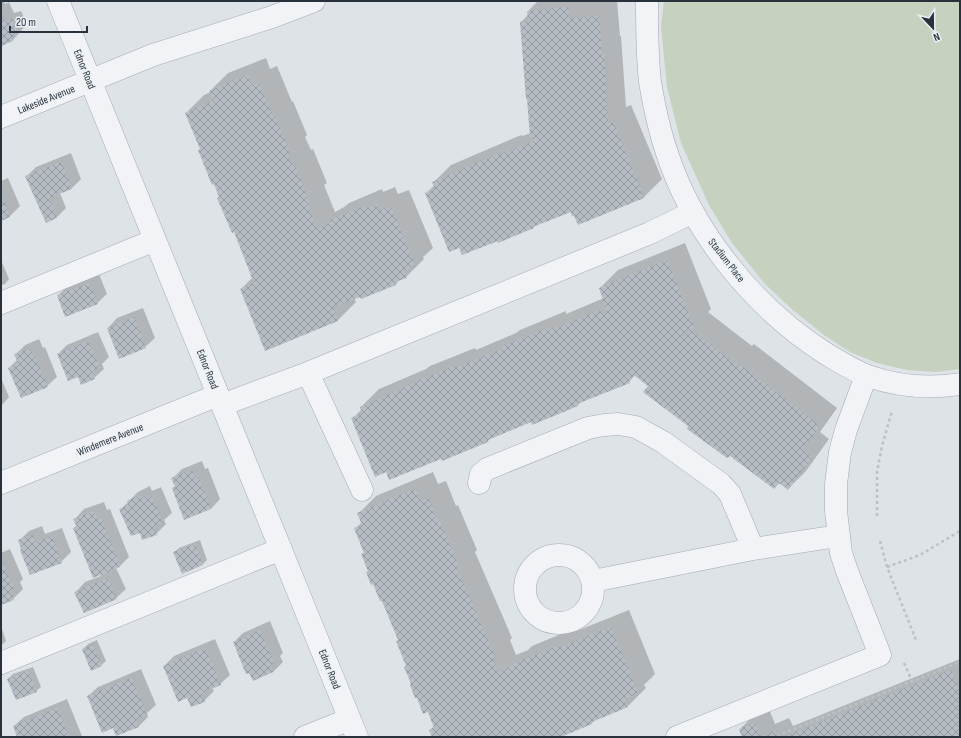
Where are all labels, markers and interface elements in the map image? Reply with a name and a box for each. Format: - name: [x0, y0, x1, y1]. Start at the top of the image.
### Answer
- scale bar: [10, 8, 87, 34]
- north arrow: [913, 8, 953, 48]
- text: 20 m: [16, 15, 36, 30]
- text: N: [931, 30, 942, 44]
- street label: Ednor Road: [71, 47, 99, 91]
- street label: Lakeside Avenue: [16, 82, 77, 117]
- street label: Stadium Place: [705, 236, 748, 285]
- street label: Ednor Road: [194, 347, 222, 391]
- street label: Windemere Avenue: [75, 420, 145, 459]
- street label: Ednor Road: [316, 647, 344, 691]

